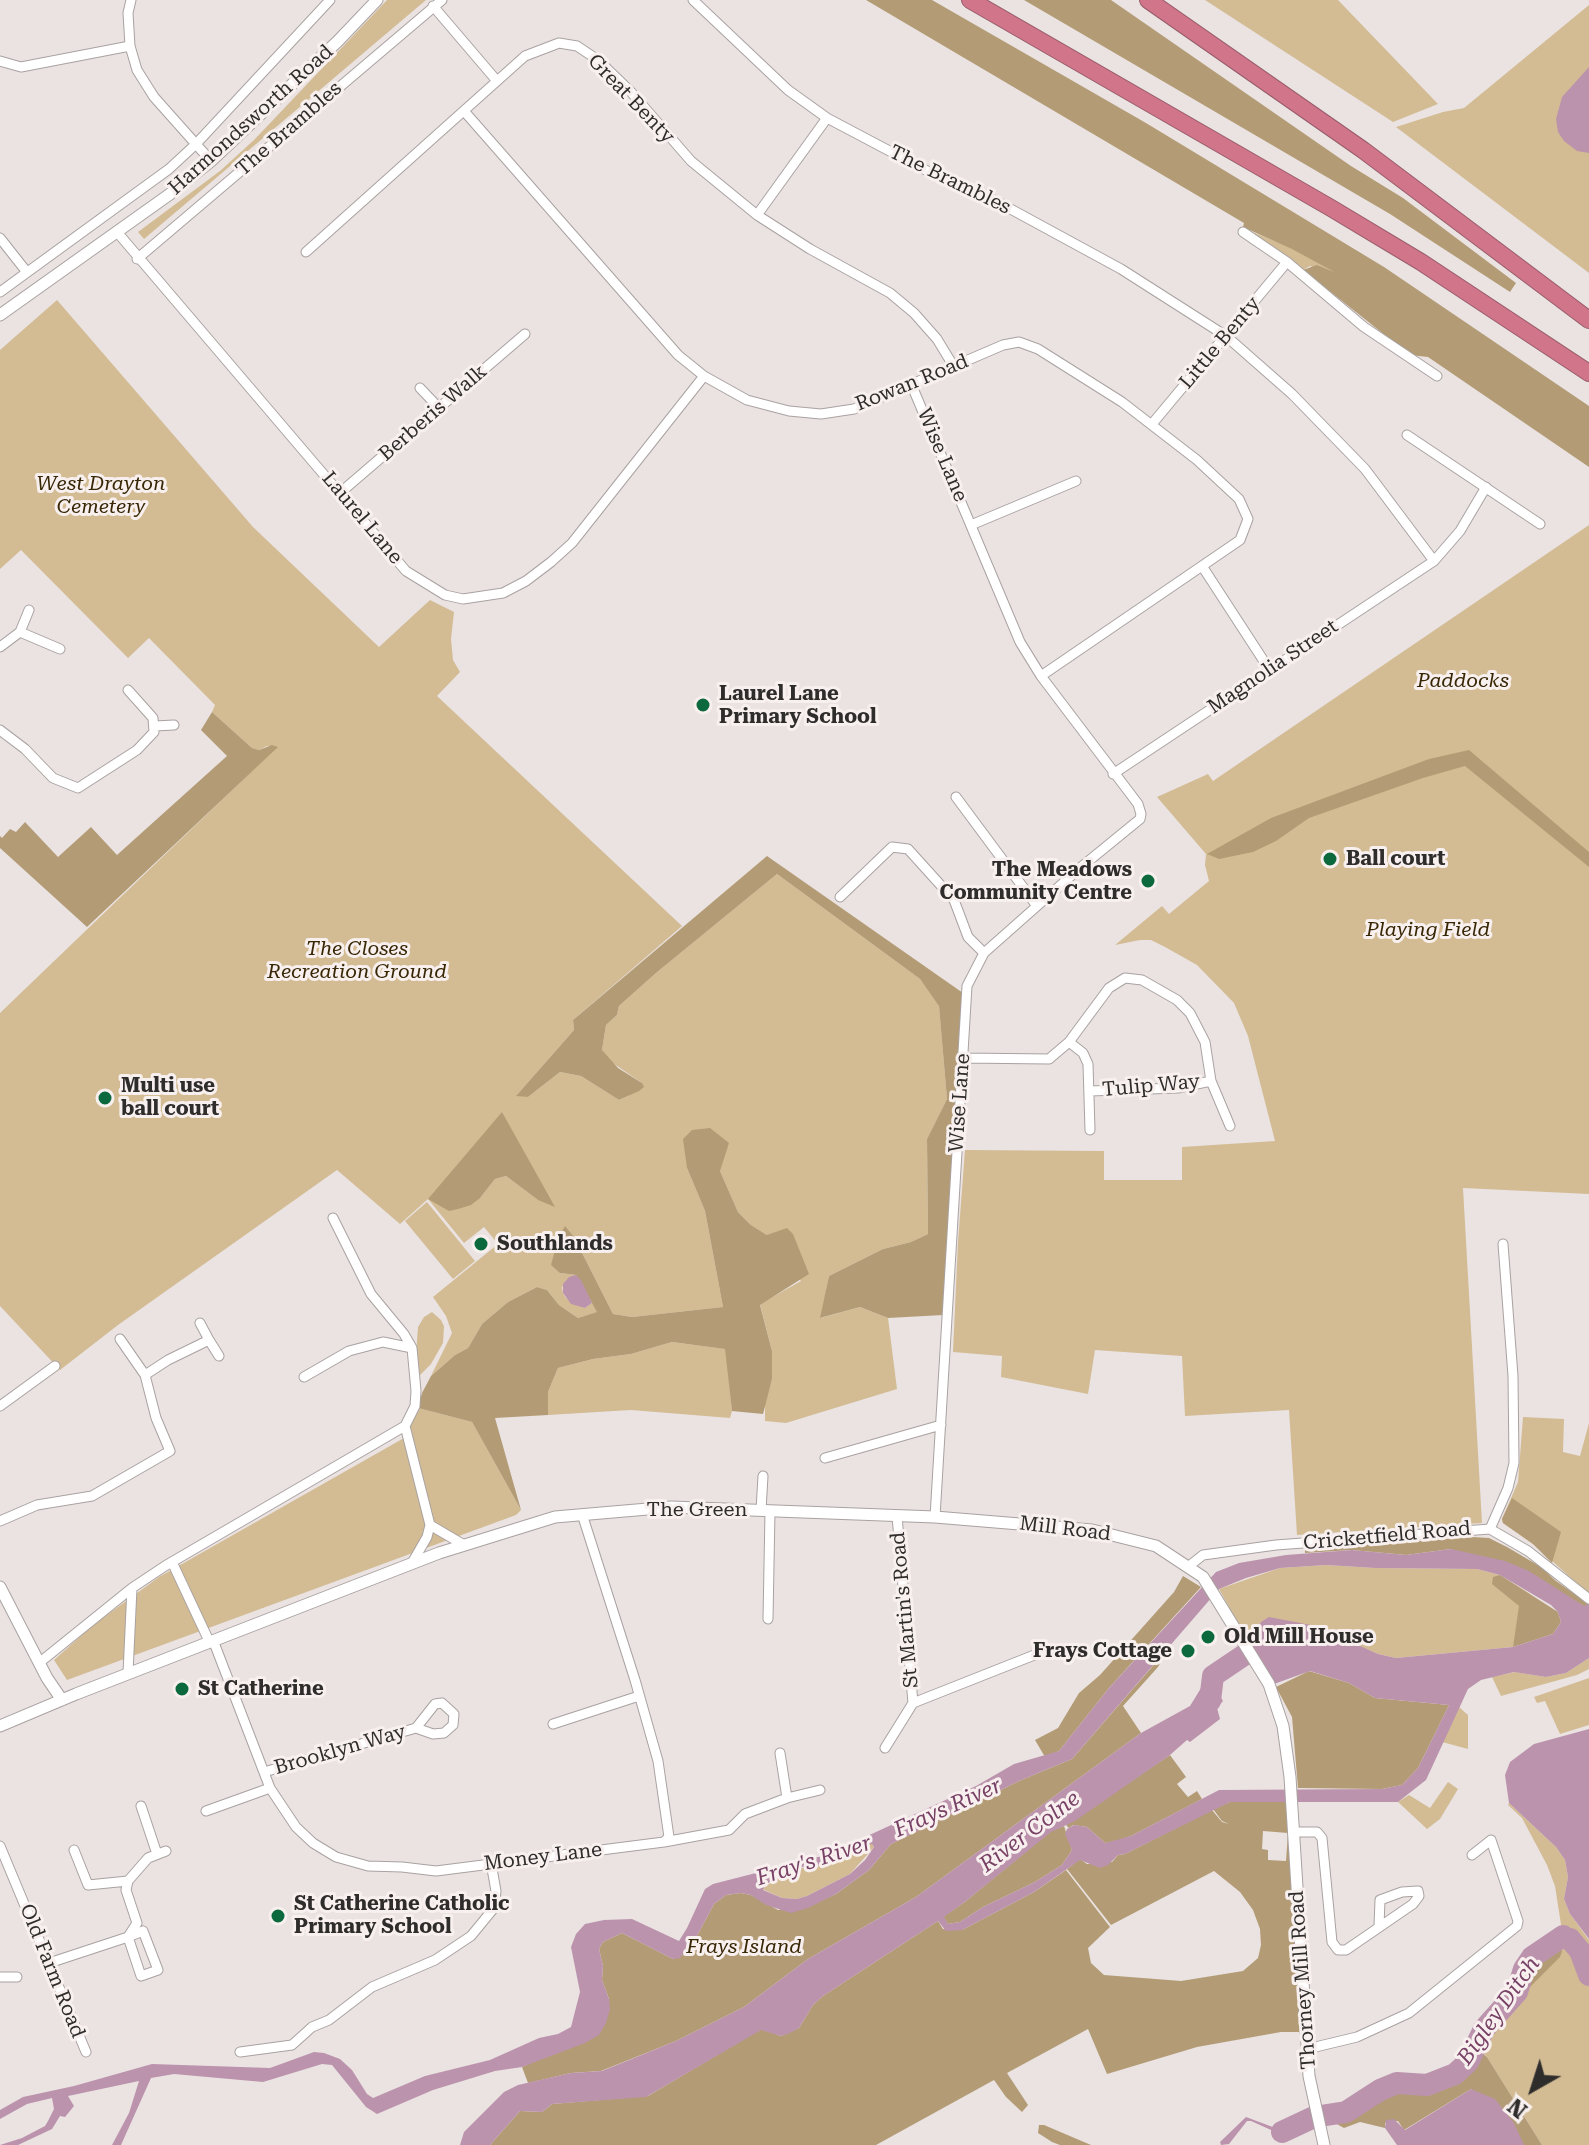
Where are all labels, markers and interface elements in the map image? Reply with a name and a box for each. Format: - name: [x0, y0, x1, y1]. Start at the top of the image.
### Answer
- street label: Harmondsworth Road: [164, 40, 338, 200]
- street label: Great Benty: [583, 49, 679, 149]
- street label: The Brambles: [231, 77, 347, 181]
- street label: The Brambles: [885, 140, 1015, 220]
- street label: Little Benty: [1175, 292, 1265, 394]
- street label: Rowan Road: [852, 349, 972, 417]
- street label: Berberis Walk: [374, 360, 492, 466]
- street label: Wise Lane: [912, 405, 972, 505]
- street label: Laurel Lane: [316, 467, 408, 569]
- park label: West Drayton Cemetery: [37, 472, 165, 519]
- street label: Magnolia Street: [1203, 615, 1343, 719]
- park label: Paddocks: [1417, 669, 1509, 693]
- place label: Laurel Lane Primary School: [719, 682, 877, 729]
- marker: Laurel Lane Primary School: [694, 696, 712, 714]
- place label: Ball court: [1346, 847, 1445, 871]
- marker: Ball court: [1321, 850, 1339, 868]
- place label: The Meadows Community Centre: [939, 858, 1132, 905]
- marker: The Meadows Community Centre: [1139, 872, 1157, 890]
- park label: Playing Field: [1366, 918, 1490, 942]
- park label: The Closes Recreation Ground: [267, 937, 447, 984]
- street label: Wise Lane: [945, 1053, 975, 1153]
- street label: Tulip Way: [1101, 1070, 1201, 1102]
- place label: Multi use ball court: [121, 1074, 219, 1121]
- marker: Multi use ball court: [96, 1089, 114, 1107]
- place label: Southlands: [497, 1232, 613, 1256]
- marker: Southlands: [472, 1235, 490, 1253]
- street label: The Green: [647, 1498, 747, 1522]
- street label: Mill Road: [1018, 1511, 1112, 1547]
- street label: Cricketfield Road: [1302, 1517, 1472, 1555]
- street label: St Martin's Road: [886, 1531, 924, 1689]
- place label: Old Mill House: [1224, 1625, 1374, 1649]
- marker: Old Mill House: [1199, 1628, 1217, 1646]
- place label: Frays Cottage: [1033, 1639, 1172, 1663]
- marker: Frays Cottage: [1179, 1642, 1197, 1660]
- place label: St Catherine: [198, 1677, 324, 1701]
- marker: St Catherine: [173, 1680, 191, 1698]
- street label: Brooklyn Way: [271, 1720, 409, 1780]
- water label: Frays River: [890, 1773, 1006, 1843]
- water label: River Colne: [975, 1786, 1085, 1878]
- water label: Fray's River: [753, 1830, 875, 1892]
- street label: Money Lane: [482, 1838, 604, 1876]
- street label: Thorney Mill Road: [1285, 1890, 1321, 2070]
- place label: St Catherine Catholic Primary School: [294, 1892, 510, 1939]
- street label: Old Farm Road: [14, 1900, 90, 2042]
- marker: St Catherine Catholic Primary School: [269, 1907, 287, 1925]
- park label: Frays Island: [686, 1935, 802, 1959]
- water label: Bigley Ditch: [1452, 1952, 1546, 2070]
- north arrow: [1493, 2049, 1573, 2129]
- text: N: [1503, 2093, 1532, 2123]

